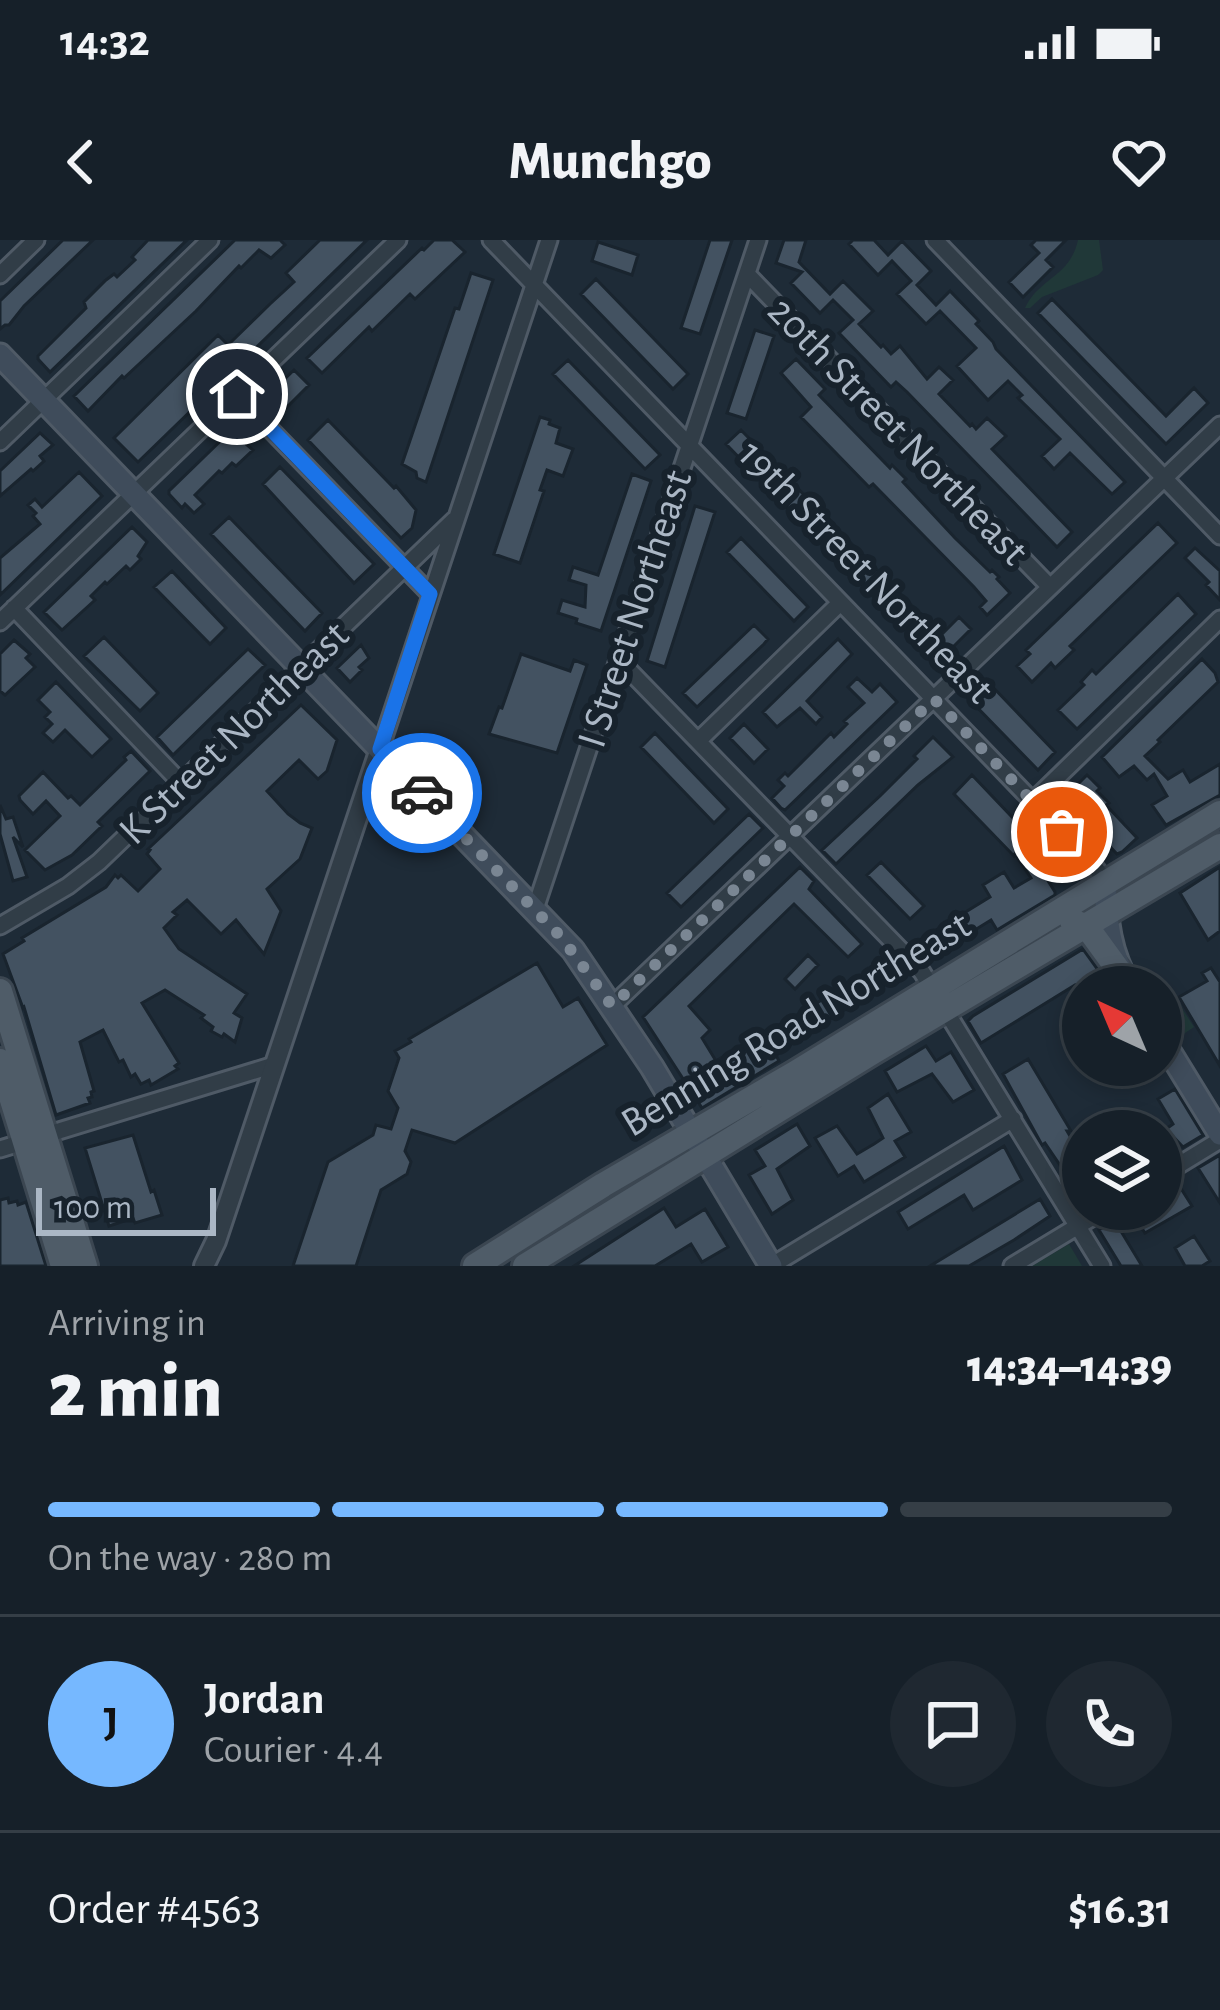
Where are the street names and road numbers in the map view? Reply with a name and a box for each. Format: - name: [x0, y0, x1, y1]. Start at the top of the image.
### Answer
- street label: 20th Street Northeast: [760, 289, 1036, 573]
- street label: 19th Street Northeast: [730, 433, 1002, 711]
- street label: I Street Northeast: [570, 465, 700, 753]
- street label: K Street Northeast: [111, 614, 357, 852]
- street label: Benning Road Northeast: [614, 903, 978, 1145]

